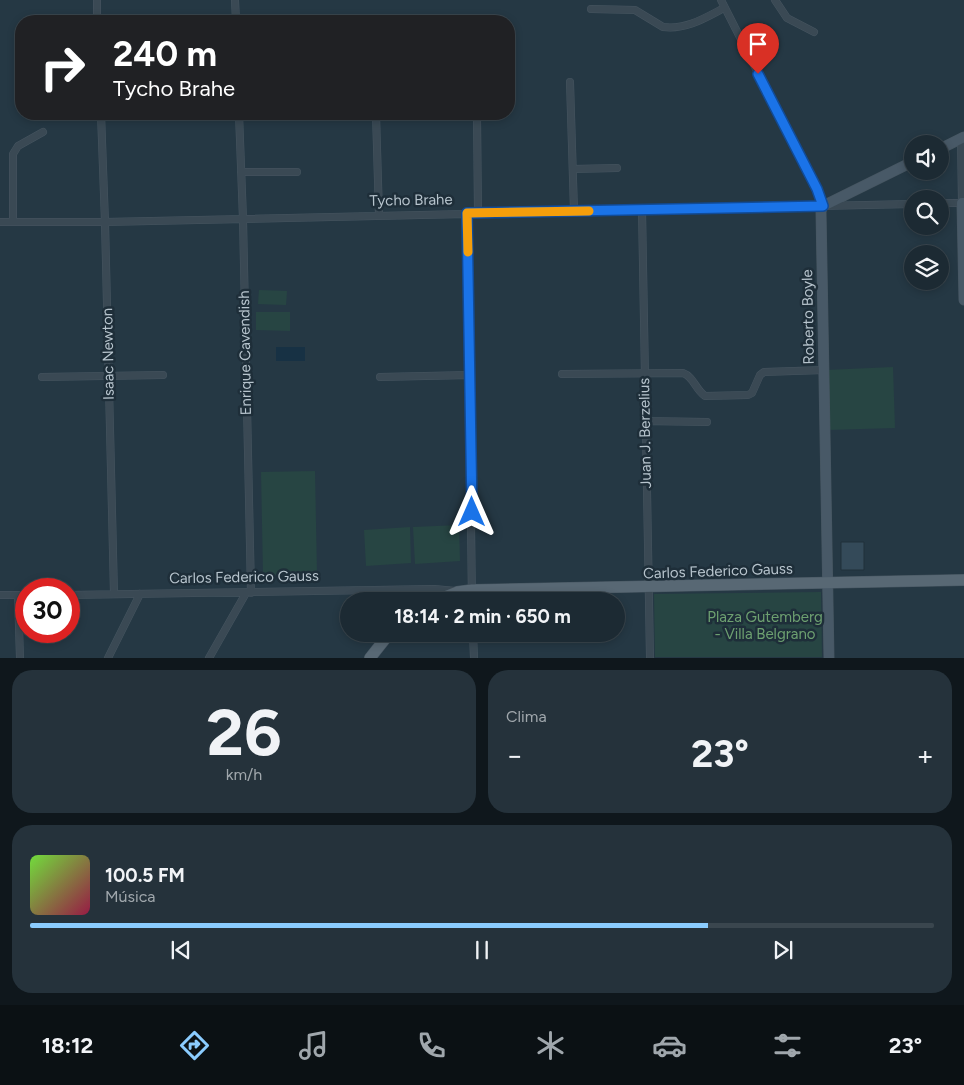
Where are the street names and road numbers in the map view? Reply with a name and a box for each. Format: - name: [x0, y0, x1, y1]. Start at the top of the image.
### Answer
- street label: Tycho Brahe: [369, 190, 453, 210]
- street label: Roberto Boyle: [798, 269, 818, 365]
- street label: Enrique Cavendish: [235, 290, 255, 416]
- street label: Isaac Newton: [98, 308, 118, 400]
- street label: Juan J. Berzelius: [635, 378, 655, 488]
- street label: Carlos Federico Gauss: [643, 559, 793, 583]
- street label: Carlos Federico Gauss: [169, 567, 319, 587]

